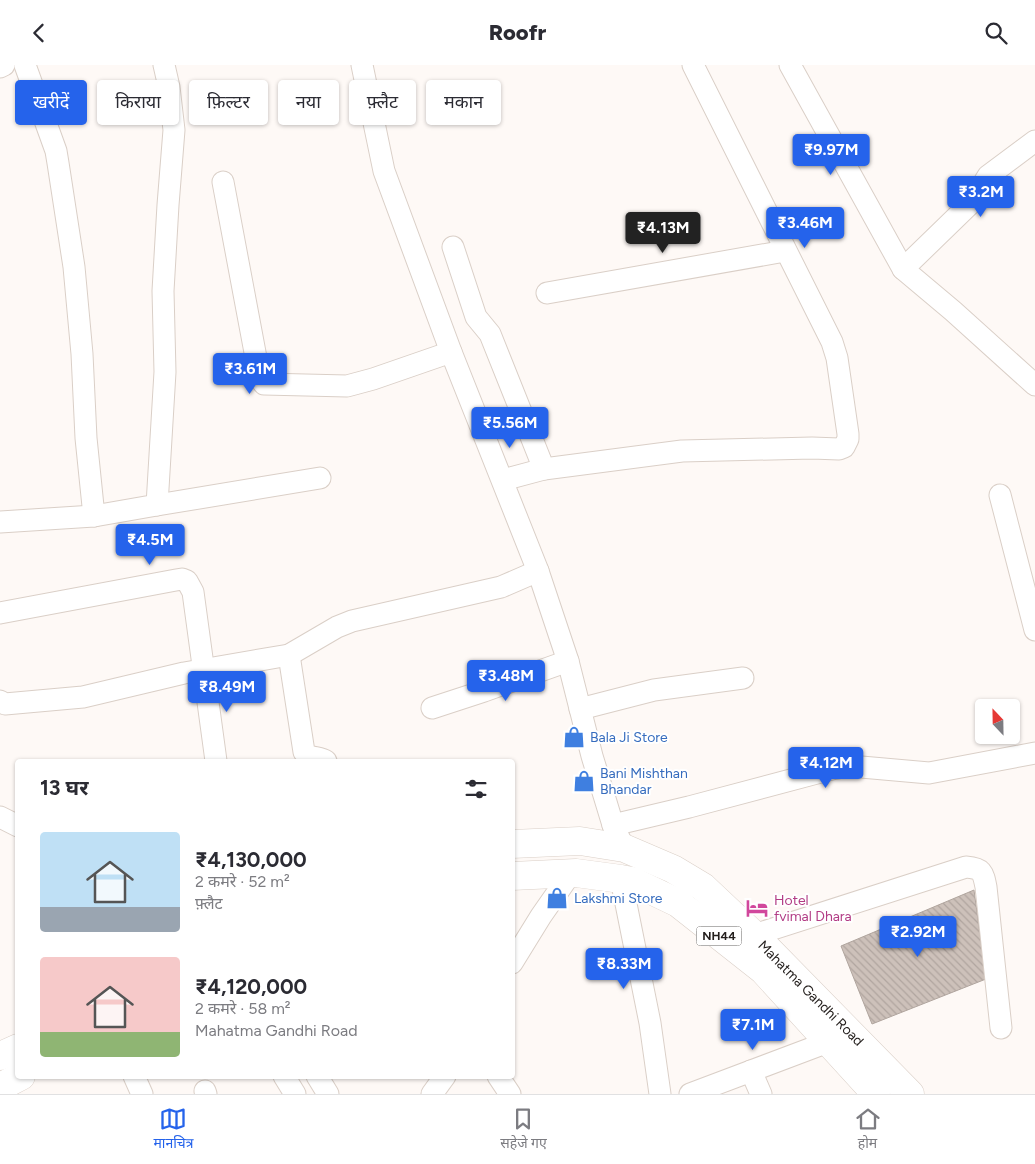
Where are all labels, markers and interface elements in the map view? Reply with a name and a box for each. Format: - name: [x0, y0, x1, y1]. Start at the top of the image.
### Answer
- icon: back: [25, 19, 53, 47]
- text: Roofr: [489, 19, 546, 46]
- icon: search: [982, 19, 1010, 47]
- chip: खरीदें: [15, 80, 87, 125]
- chip: किराया: [97, 80, 179, 125]
- chip: फ़िल्टर: [189, 80, 268, 125]
- chip: नया: [278, 80, 339, 125]
- chip: फ़्लैट: [349, 80, 416, 125]
- chip: मकान: [426, 80, 501, 125]
- pin: ₹9.97M: [790, 133, 872, 176]
- text: ₹9.97M: [804, 140, 858, 159]
- pin: ₹3.2M: [946, 175, 1016, 218]
- text: ₹3.2M: [958, 182, 1004, 201]
- pin: ₹3.46M: [764, 207, 846, 249]
- pin: ₹4.13M: [622, 211, 704, 254]
- text: ₹3.46M: [777, 213, 833, 232]
- text: ₹4.13M: [636, 218, 690, 237]
- pin: ₹3.61M: [209, 353, 291, 395]
- text: ₹3.61M: [224, 359, 276, 378]
- pin: ₹5.56M: [469, 407, 551, 449]
- text: ₹5.56M: [482, 413, 538, 432]
- pin: ₹4.5M: [115, 523, 185, 566]
- text: ₹4.5M: [127, 530, 173, 549]
- pin: ₹3.48M: [465, 659, 547, 702]
- text: ₹3.48M: [478, 666, 534, 685]
- pin: ₹8.49M: [186, 671, 268, 713]
- text: ₹8.49M: [199, 677, 255, 696]
- north arrow: [975, 699, 1020, 744]
- map controls: [975, 699, 1020, 744]
- shop icon: Bala Ji Store: [561, 724, 587, 750]
- place label: Bala Ji Store: [590, 729, 668, 746]
- pin: ₹4.12M: [785, 747, 867, 789]
- text: ₹4.12M: [799, 753, 853, 772]
- place label: Bani Mishthan Bhandar: [600, 765, 688, 798]
- shop icon: Bani Mishthan Bhandar: [571, 768, 597, 794]
- text: 13 घर: [40, 775, 88, 800]
- icon: filters: [462, 775, 490, 803]
- text: ₹4,130,000: [195, 847, 307, 872]
- icon: home: [80, 852, 140, 912]
- text: 2 कमरे · 52 m²: [195, 872, 290, 891]
- shop icon: Lakshmi Store: [544, 885, 570, 911]
- place label: Lakshmi Store: [574, 890, 663, 907]
- place label: Hotel fvimal Dhara: [774, 892, 852, 925]
- text: फ़्लैट: [195, 894, 223, 913]
- hotel icon: Hotel fvimal Dhara: [744, 895, 770, 921]
- pin: ₹2.92M: [877, 915, 959, 958]
- text: ₹2.92M: [890, 922, 946, 941]
- road number: NH44: [696, 926, 742, 945]
- street label: Mahatma Gandhi Road: [754, 937, 867, 1050]
- pin: ₹8.33M: [583, 947, 665, 990]
- text: ₹8.33M: [597, 954, 651, 973]
- text: ₹4,120,000: [195, 974, 307, 999]
- icon: home: [80, 977, 140, 1037]
- text: 2 कमरे · 58 m²: [195, 999, 291, 1018]
- pin: ₹7.1M: [718, 1009, 788, 1051]
- text: ₹7.1M: [732, 1015, 774, 1034]
- text: Mahatma Gandhi Road: [195, 1021, 358, 1040]
- tab: मानचित्र: [153, 1105, 193, 1154]
- tab: सहेजे गए: [500, 1105, 547, 1154]
- tab: होम: [854, 1105, 882, 1154]

